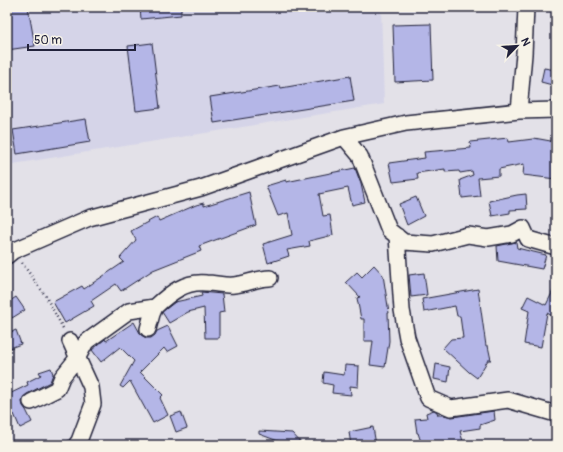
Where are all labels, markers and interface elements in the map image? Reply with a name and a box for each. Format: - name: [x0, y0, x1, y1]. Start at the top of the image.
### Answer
- scale bar: [28, 26, 135, 52]
- north arrow: [497, 26, 537, 66]
- text: 50 m: [34, 33, 62, 48]
- text: N: [518, 36, 533, 49]

